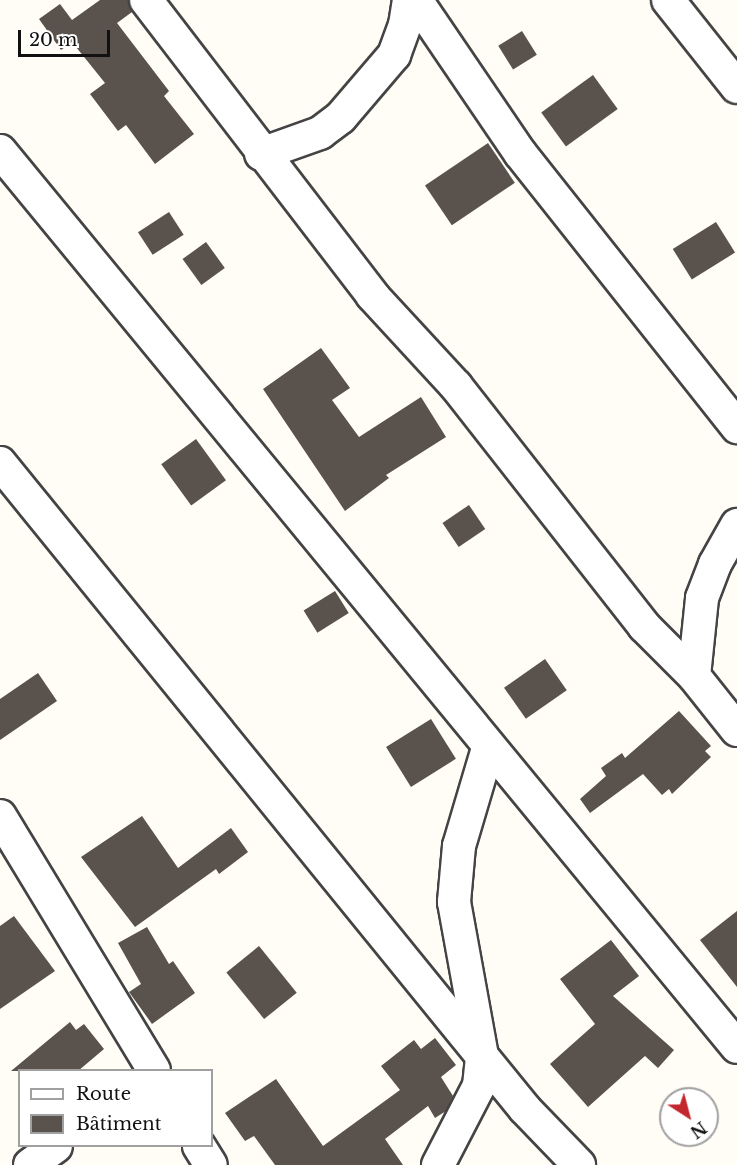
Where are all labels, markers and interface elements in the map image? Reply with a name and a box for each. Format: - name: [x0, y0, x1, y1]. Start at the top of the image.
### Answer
- scale bar: [21, 18, 112, 56]
- text: 20 m: [29, 29, 77, 51]
- legend: [18, 1069, 213, 1147]
- text: Route: [76, 1083, 131, 1105]
- north arrow: [659, 1087, 719, 1147]
- text: Bâtiment: [76, 1113, 162, 1135]
- text: N: [686, 1117, 710, 1142]

